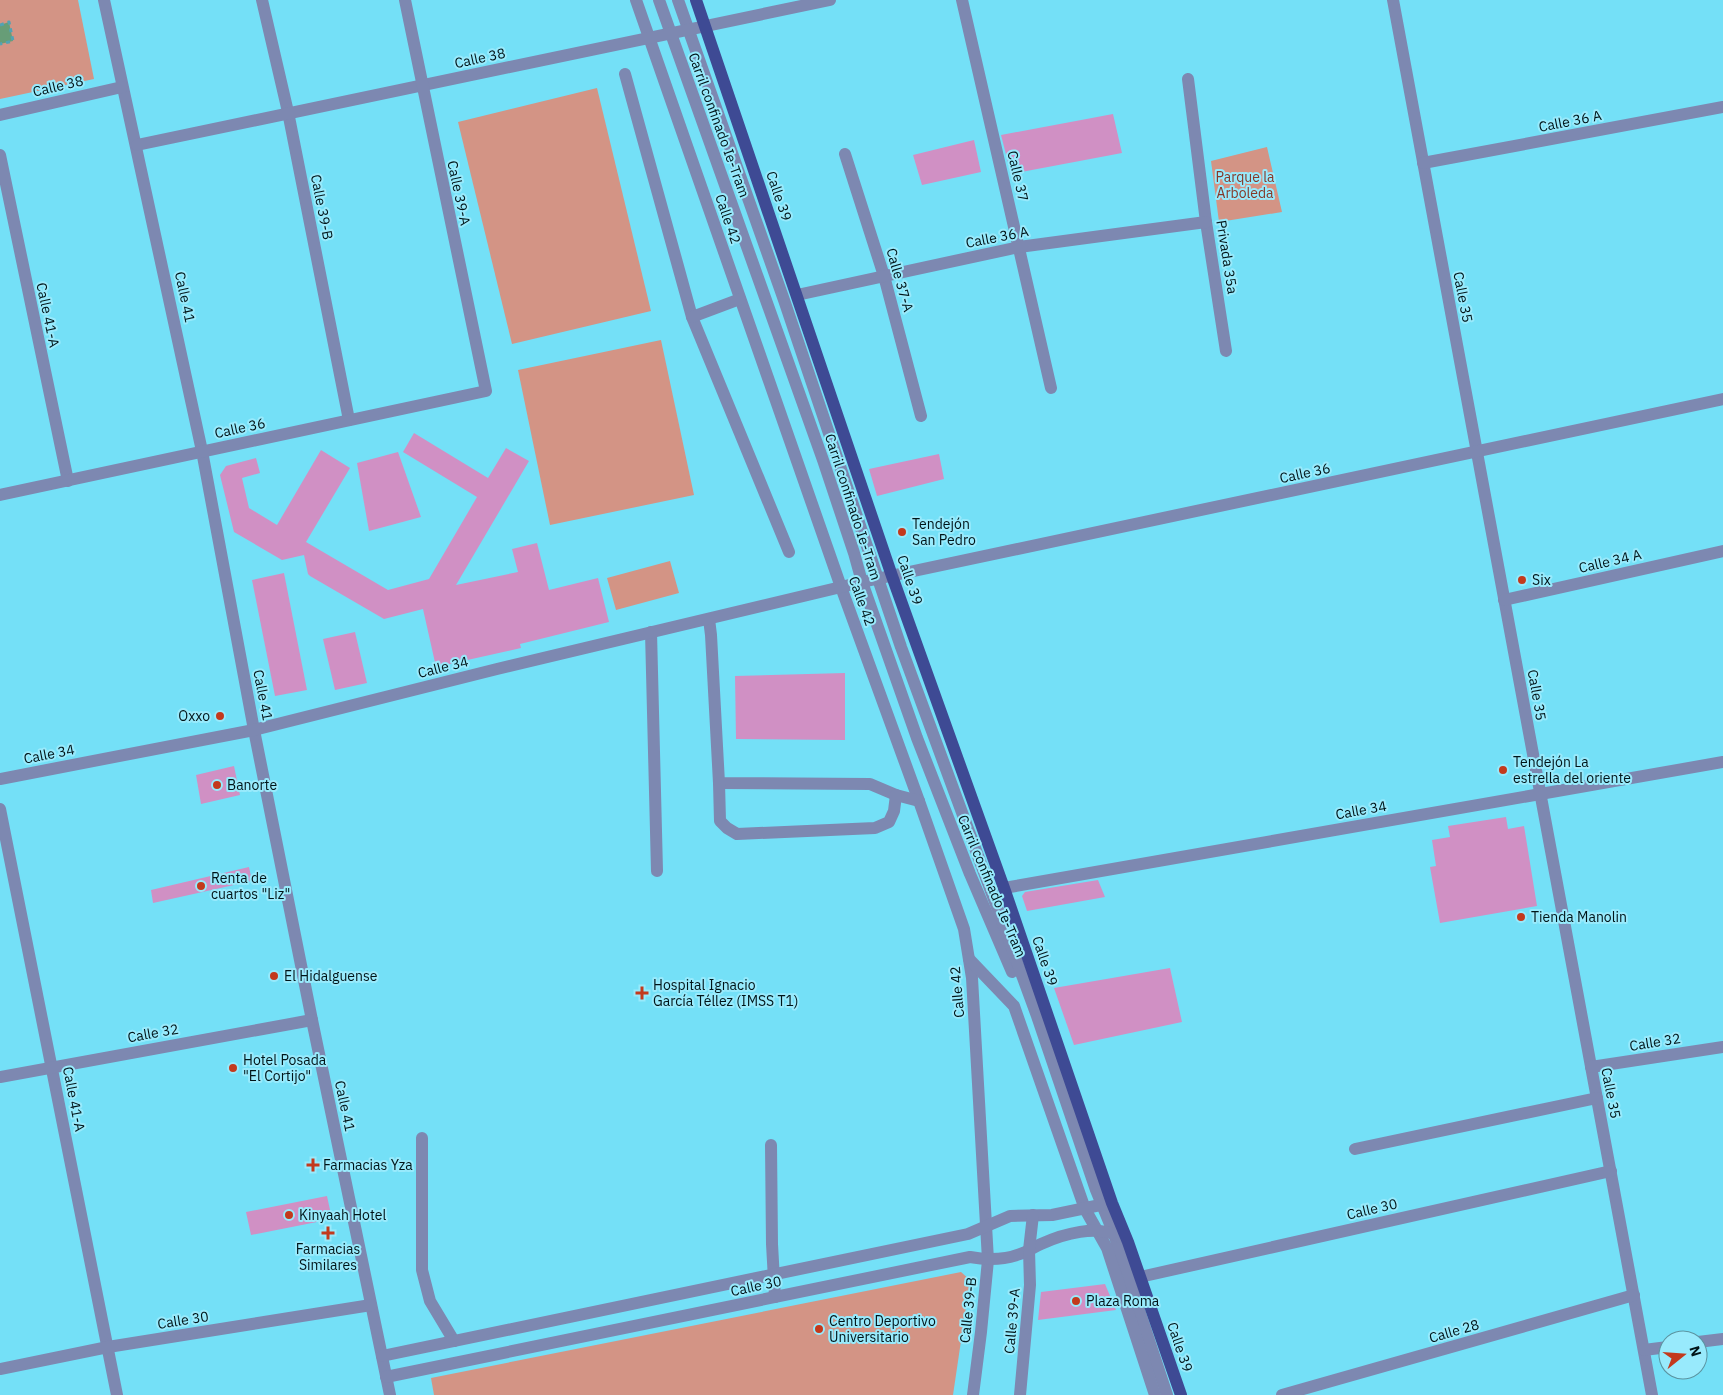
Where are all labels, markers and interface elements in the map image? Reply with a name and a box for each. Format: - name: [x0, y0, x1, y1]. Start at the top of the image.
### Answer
- street label: Calle 38: [453, 44, 507, 72]
- street label: Carril confinado Ie-Tram: [684, 50, 754, 200]
- street label: Calle 38: [31, 71, 85, 101]
- street label: Calle 36 A: [1537, 106, 1603, 136]
- street label: Calle 37: [1003, 149, 1033, 203]
- street label: Calle 39-A: [443, 159, 475, 227]
- park label: Parque la Arboleda: [1215, 168, 1275, 202]
- street label: Calle 39: [762, 169, 796, 223]
- street label: Calle 39-B: [307, 173, 337, 241]
- street label: Calle 42: [711, 192, 745, 246]
- street label: Privada 35a: [1212, 219, 1242, 296]
- street label: Calle 36 A: [964, 222, 1030, 252]
- street label: Calle 37-A: [882, 246, 918, 314]
- street label: Calle 41: [171, 270, 199, 324]
- street label: Calle 35: [1449, 270, 1477, 324]
- street label: Calle 41-A: [32, 281, 64, 349]
- street label: Calle 36: [213, 414, 267, 442]
- street label: Carril confinado Ie-Tram: [821, 432, 885, 582]
- street label: Calle 36: [1278, 459, 1332, 487]
- place label: Tendejón San Pedro: [912, 515, 976, 549]
- marker: Tendejón San Pedro: [896, 526, 908, 538]
- street label: Calle 34 A: [1577, 545, 1643, 577]
- street label: Calle 39: [893, 553, 927, 607]
- place label: Six: [1532, 571, 1551, 589]
- street label: Calle 42: [845, 574, 879, 628]
- marker: Six: [1516, 574, 1528, 586]
- street label: Calle 34: [416, 652, 470, 682]
- street label: Calle 41: [249, 668, 277, 722]
- street label: Calle 35: [1524, 668, 1550, 722]
- place label: Oxxo: [178, 707, 210, 725]
- marker: Oxxo: [214, 710, 226, 722]
- street label: Calle 34: [22, 740, 76, 768]
- place label: Tendejón La estrella del oriente: [1513, 753, 1631, 787]
- marker: Tendejón La estrella del oriente: [1497, 764, 1509, 776]
- place label: Banorte: [227, 776, 277, 794]
- marker: Banorte: [211, 779, 223, 791]
- street label: Calle 34: [1334, 797, 1388, 823]
- street label: Carril confinado Ie-Tram: [954, 812, 1030, 960]
- place label: Renta de cuartos "Liz": [211, 869, 290, 903]
- marker: Renta de cuartos "Liz": [195, 880, 207, 892]
- place label: Tienda Manolin: [1531, 908, 1627, 926]
- marker: Tienda Manolin: [1515, 911, 1527, 923]
- street label: Calle 39: [1028, 934, 1062, 988]
- street label: Calle 42: [946, 966, 968, 1018]
- place label: El Hidalguense: [284, 967, 378, 985]
- marker: El Hidalguense: [268, 970, 280, 982]
- place label: Hospital Ignacio García Téllez (IMSS T1): [653, 976, 799, 1010]
- marker: Hospital Ignacio García Téllez (IMSS T1): [635, 986, 649, 1000]
- street label: Calle 32: [126, 1020, 180, 1046]
- street label: Calle 32: [1628, 1029, 1682, 1055]
- place label: Hotel Posada "El Cortijo": [243, 1051, 327, 1085]
- marker: Hotel Posada "El Cortijo": [227, 1062, 239, 1074]
- street label: Calle 41-A: [59, 1065, 89, 1133]
- street label: Calle 35: [1597, 1066, 1625, 1120]
- street label: Calle 41: [331, 1079, 359, 1133]
- place label: Farmacias Yza: [323, 1156, 413, 1174]
- marker: Farmacias Yza: [307, 1159, 319, 1171]
- street label: Calle 30: [1345, 1194, 1399, 1224]
- place label: Kinyaah Hotel: [299, 1206, 386, 1224]
- marker: Kinyaah Hotel: [283, 1209, 295, 1221]
- marker: Farmacias Similares: [322, 1227, 334, 1239]
- place label: Farmacias Similares: [296, 1240, 360, 1274]
- street label: Calle 30: [729, 1272, 783, 1300]
- street label: Calle 39-B: [956, 1276, 980, 1344]
- street label: Calle 39-A: [1000, 1287, 1024, 1355]
- place label: Plaza Roma: [1086, 1292, 1160, 1310]
- marker: Plaza Roma: [1070, 1295, 1082, 1307]
- street label: Calle 30: [156, 1307, 210, 1333]
- place label: Centro Deportivo Universitario: [829, 1312, 936, 1346]
- street label: Calle 28: [1427, 1315, 1481, 1347]
- street label: Calle 39: [1163, 1320, 1197, 1374]
- marker: Centro Deportivo Universitario: [813, 1323, 825, 1335]
- north arrow: [1658, 1330, 1708, 1380]
- text: N: [1685, 1344, 1706, 1359]

